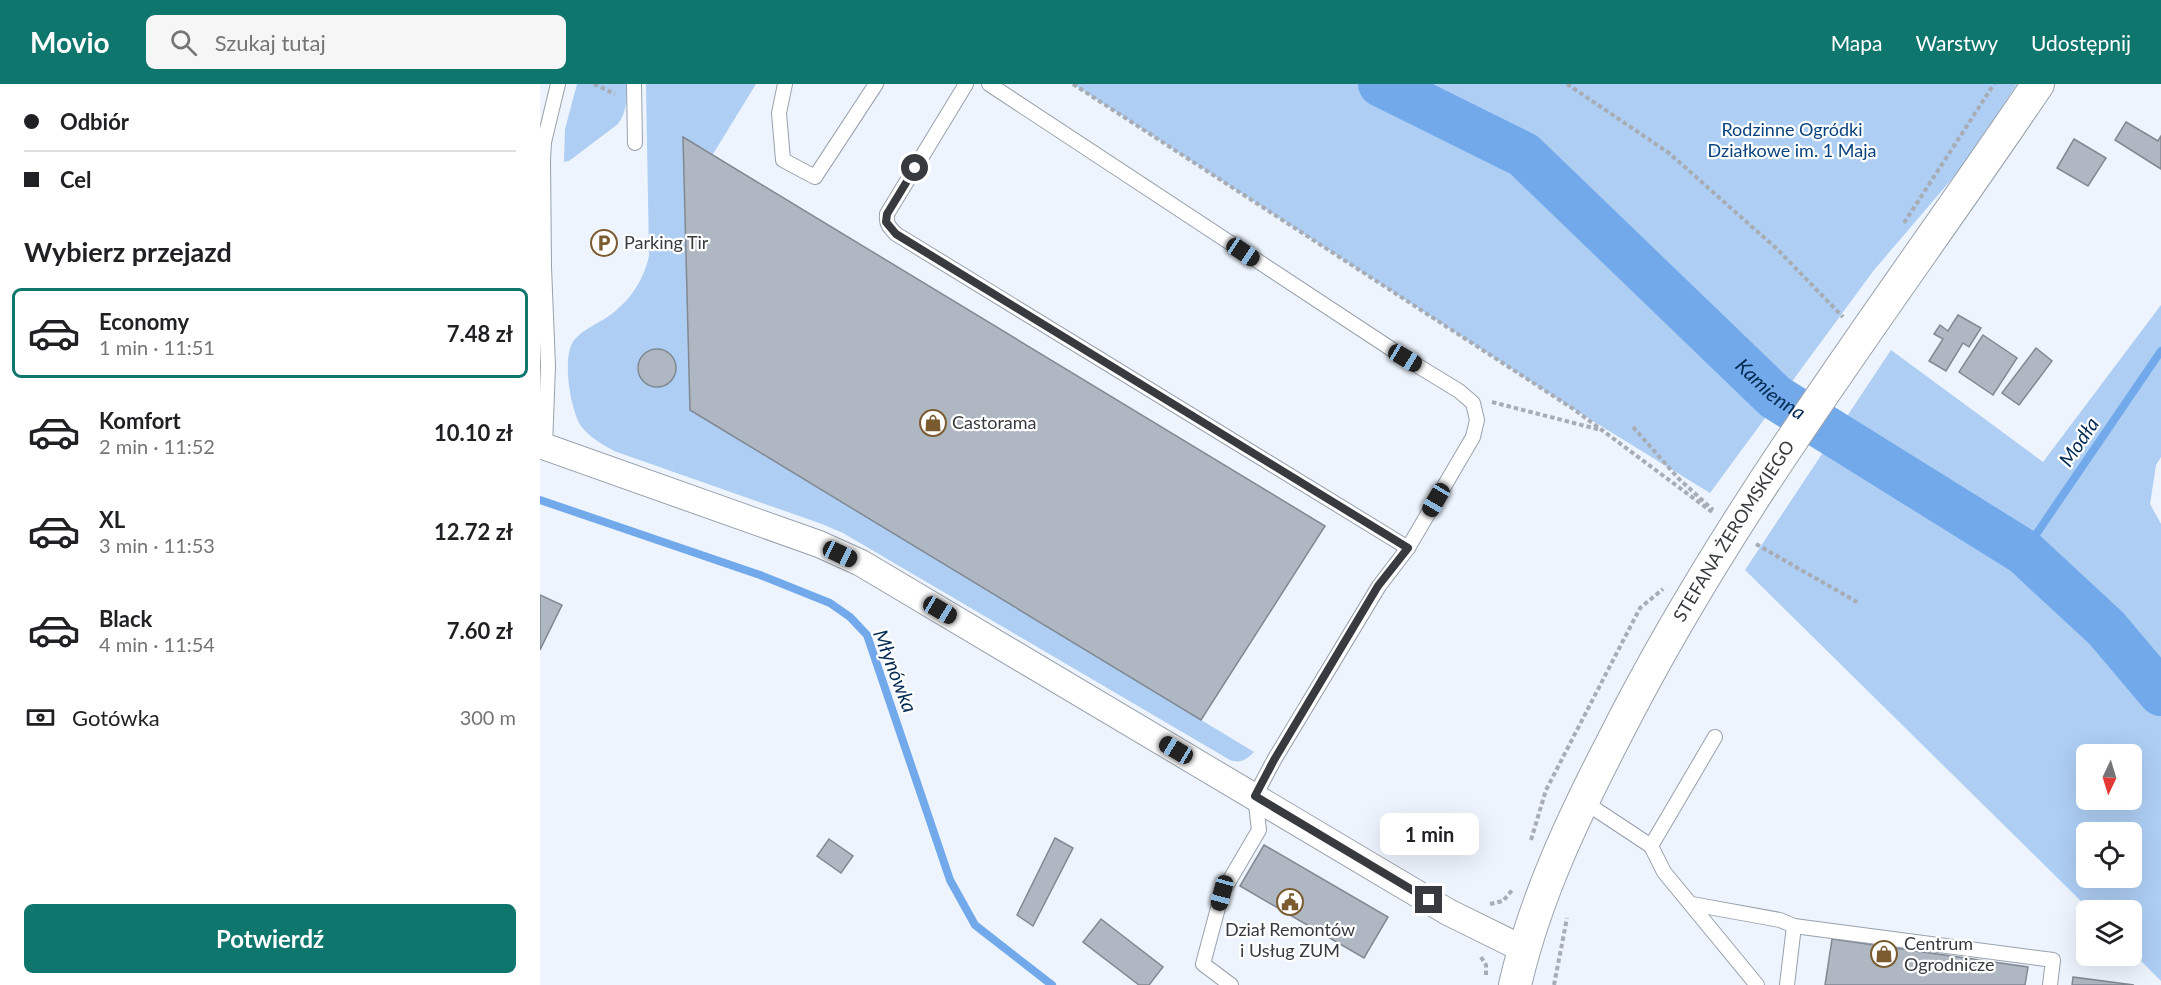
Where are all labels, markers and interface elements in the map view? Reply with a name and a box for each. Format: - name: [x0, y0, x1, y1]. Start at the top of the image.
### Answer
- search box: [146, 15, 566, 69]
- text: Movio: [30, 25, 110, 59]
- icon: search: [167, 26, 200, 59]
- text: Szukaj tutaj: [215, 29, 326, 56]
- text: Mapa: [1831, 30, 1883, 55]
- text: Warstwy: [1916, 30, 1998, 55]
- text: Udostępnij: [2031, 30, 2131, 55]
- text: Odbiór: [60, 108, 129, 135]
- park label: Rodzinne Ogródki Działkowe im. 1 Maja: [1708, 118, 1876, 161]
- route start: [901, 154, 928, 181]
- text: Cel: [60, 166, 92, 193]
- parking icon: Parking Tir: [589, 228, 619, 258]
- place label: Parking Tir: [624, 231, 709, 253]
- car: [1223, 234, 1263, 270]
- text: Wybierz przejazd: [24, 235, 232, 268]
- icon: car: [27, 306, 81, 360]
- text: Economy: [99, 308, 189, 335]
- text: 7.48 zł: [447, 320, 513, 347]
- text: 1 min · 11:51: [99, 335, 215, 359]
- car: [1385, 341, 1425, 375]
- water label: Kamienna: [1731, 353, 1810, 424]
- icon: car: [27, 405, 81, 459]
- text: Komfort: [99, 407, 181, 434]
- shop icon: Castorama: [918, 408, 948, 438]
- place label: Castorama: [952, 411, 1036, 433]
- water label: Modła: [2053, 412, 2103, 470]
- text: 10.10 zł: [434, 419, 513, 446]
- text: 2 min · 11:52: [99, 434, 215, 458]
- street label: STEFANA ŻEROMSKIEGO: [1668, 436, 1798, 625]
- car: [1419, 480, 1453, 520]
- icon: car: [27, 504, 81, 558]
- text: XL: [99, 506, 125, 533]
- text: 12.72 zł: [434, 518, 513, 545]
- text: 3 min · 11:53: [99, 533, 215, 557]
- car: [820, 538, 860, 570]
- car: [920, 593, 960, 627]
- icon: car: [27, 603, 81, 657]
- text: Black: [99, 605, 152, 632]
- text: 7.60 zł: [447, 617, 513, 644]
- water label: Młynówka: [869, 626, 923, 716]
- text: 4 min · 11:54: [99, 632, 215, 656]
- icon: cash: [24, 701, 57, 734]
- text: Gotówka: [72, 704, 160, 731]
- text: 300 m: [460, 705, 516, 729]
- car: [1156, 733, 1196, 767]
- north arrow: [2076, 744, 2142, 810]
- map controls: [2076, 744, 2142, 966]
- callout: 1 min: [1380, 813, 1478, 855]
- text: 1 min: [1405, 822, 1454, 846]
- button: locate: [2076, 822, 2142, 888]
- car: [1209, 873, 1235, 913]
- route end: [1415, 886, 1442, 913]
- public building icon: Dział Remontów i Usług ZUM: [1275, 887, 1305, 917]
- button: layers: [2076, 900, 2142, 966]
- button: Potwierdź: [24, 904, 516, 973]
- place label: Dział Remontów i Usług ZUM: [1225, 918, 1355, 961]
- place label: Centrum Ogrodnicze: [1904, 932, 1994, 975]
- shop icon: Centrum Ogrodnicze: [1869, 939, 1899, 969]

